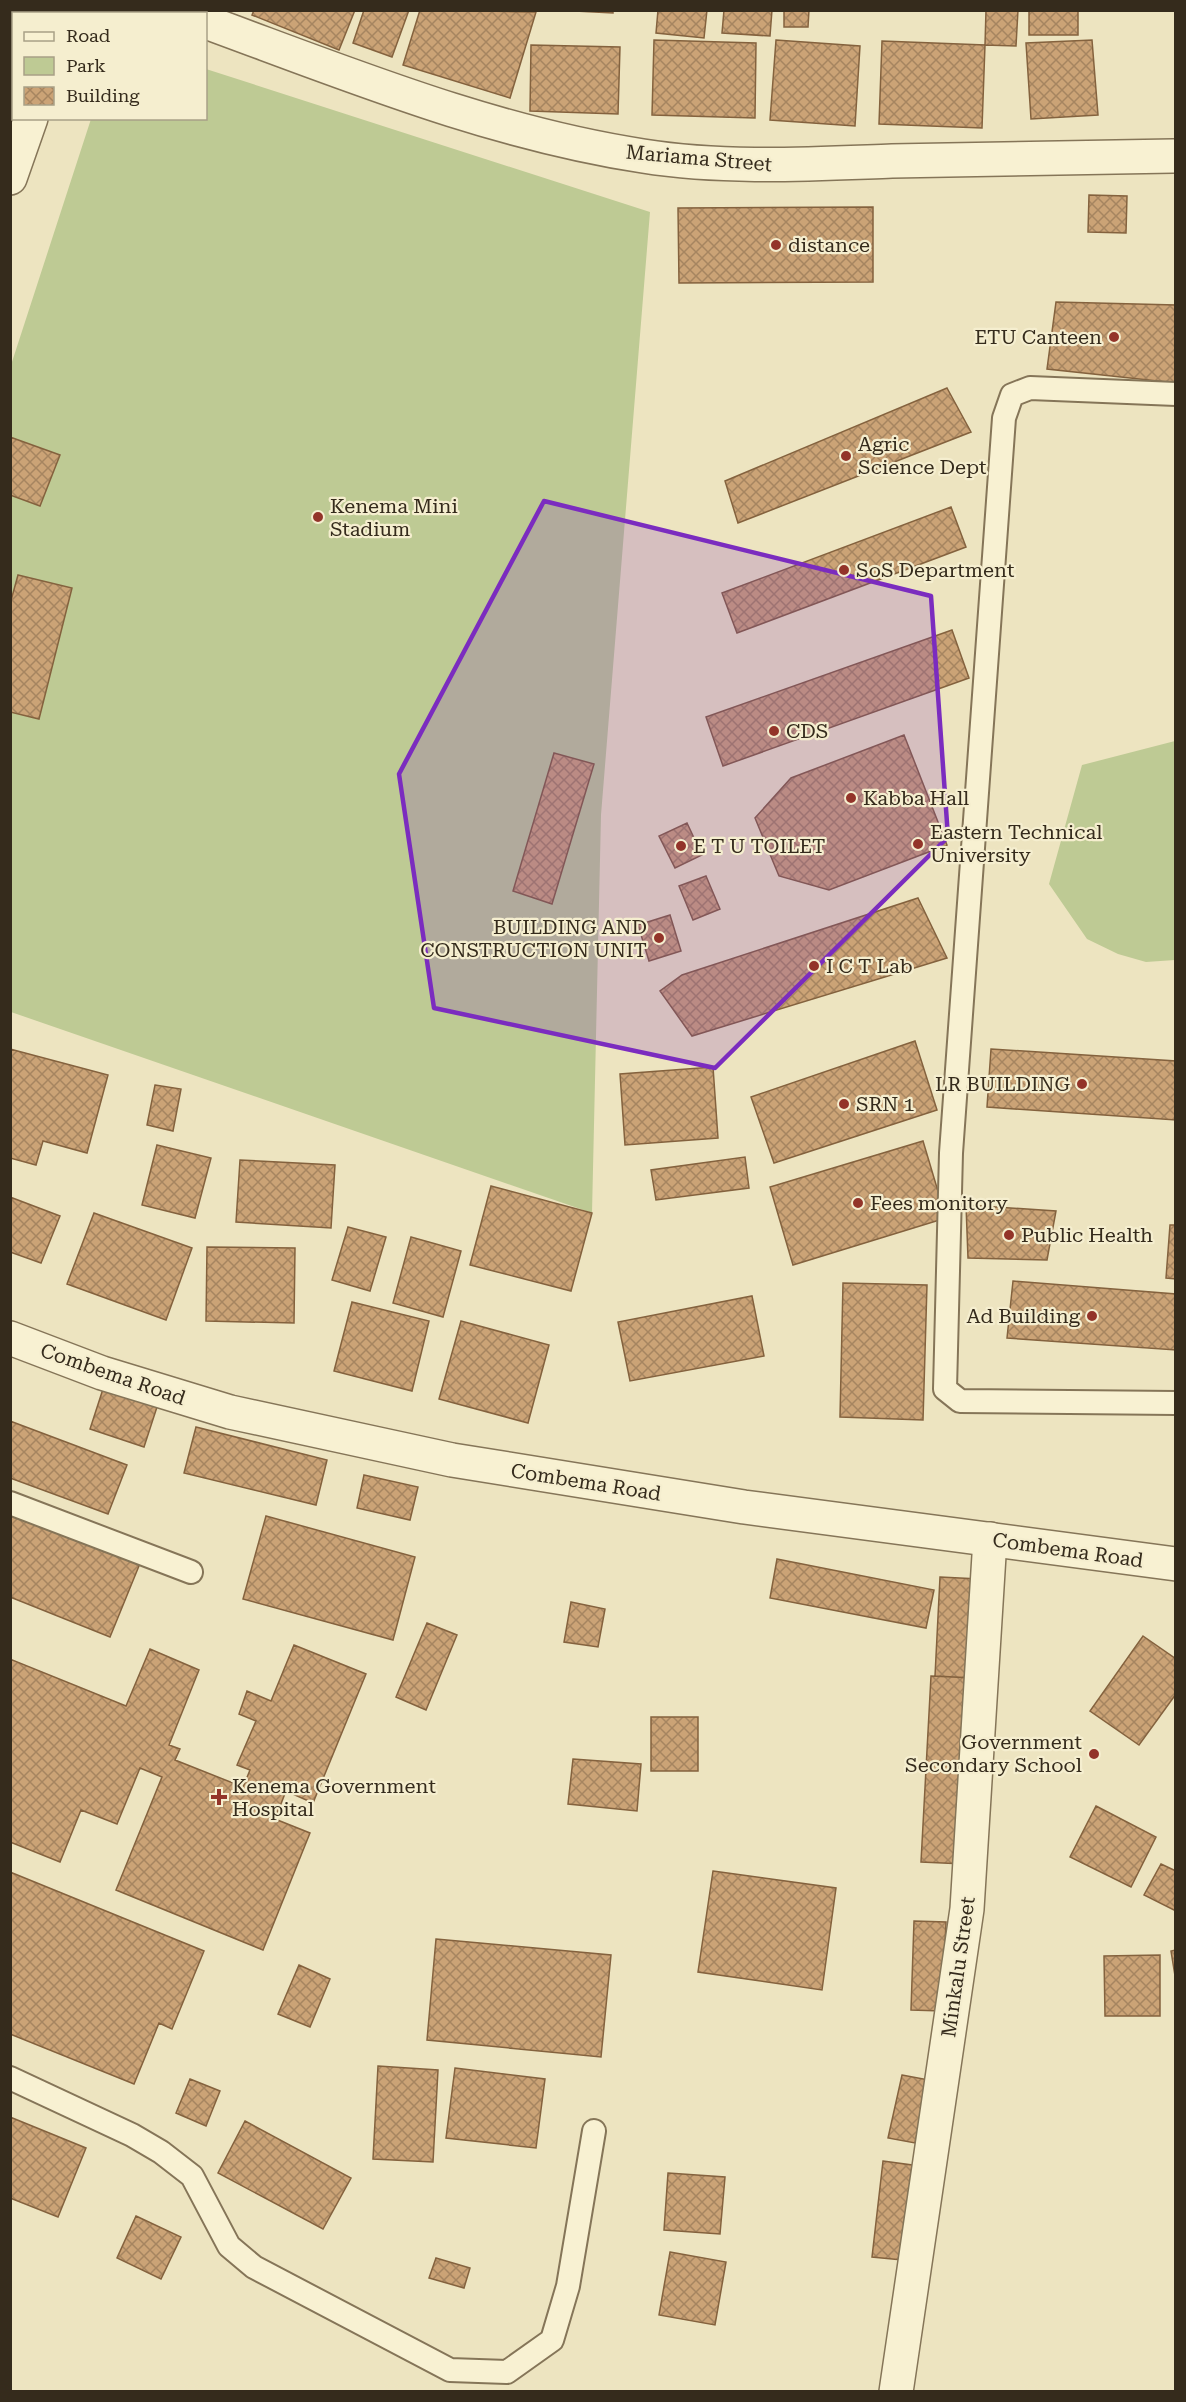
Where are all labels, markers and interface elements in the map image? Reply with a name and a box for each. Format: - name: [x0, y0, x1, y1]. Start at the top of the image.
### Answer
- legend: [12, 12, 207, 120]
- text: Road: [66, 25, 111, 46]
- text: Park: [66, 55, 106, 76]
- text: Building: [66, 85, 140, 106]
- street label: Mariama Street: [625, 140, 774, 176]
- place label: distance: [788, 233, 870, 257]
- marker: distance: [769, 238, 783, 252]
- place label: ETU Canteen: [975, 325, 1102, 349]
- marker: ETU Canteen: [1107, 330, 1121, 344]
- place label: Agric Science Dept: [858, 432, 987, 479]
- marker: Agric Science Dept: [839, 449, 853, 463]
- place label: Kenema Mini Stadium: [330, 494, 458, 541]
- marker: Kenema Mini Stadium: [311, 510, 325, 524]
- place label: SoS Department: [856, 558, 1015, 582]
- marker: SoS Department: [837, 563, 851, 577]
- place label: CDS: [786, 719, 828, 743]
- marker: CDS: [767, 724, 781, 738]
- place label: Kabba Hall: [863, 786, 969, 810]
- marker: Kabba Hall: [844, 791, 858, 805]
- place label: Eastern Technical University: [930, 820, 1102, 867]
- place label: E T U TOILET: [693, 834, 825, 858]
- marker: Eastern Technical University: [911, 837, 925, 851]
- marker: E T U TOILET: [674, 839, 688, 853]
- place label: BUILDING AND CONSTRUCTION UNIT: [420, 915, 647, 962]
- marker: BUILDING AND CONSTRUCTION UNIT: [652, 931, 666, 945]
- place label: I C T Lab: [826, 954, 913, 978]
- marker: I C T Lab: [807, 959, 821, 973]
- place label: LR BUILDING: [935, 1072, 1071, 1096]
- marker: LR BUILDING: [1075, 1077, 1089, 1091]
- place label: SRN 1: [856, 1092, 915, 1116]
- marker: SRN 1: [837, 1097, 851, 1111]
- place label: Fees monitory: [870, 1191, 1008, 1215]
- marker: Fees monitory: [851, 1196, 865, 1210]
- place label: Public Health: [1021, 1223, 1153, 1247]
- marker: Public Health: [1002, 1228, 1016, 1242]
- place label: Ad Building: [966, 1304, 1081, 1328]
- marker: Ad Building: [1085, 1309, 1099, 1323]
- street label: Combema Road: [37, 1338, 189, 1410]
- street label: Combema Road: [509, 1458, 663, 1506]
- street label: Combema Road: [991, 1528, 1145, 1572]
- place label: Government Secondary School: [905, 1730, 1083, 1777]
- marker: Government Secondary School: [1087, 1747, 1101, 1761]
- place label: Kenema Government Hospital: [232, 1774, 436, 1821]
- marker: Kenema Government Hospital: [210, 1788, 228, 1806]
- street label: Minkalu Street: [936, 1895, 980, 2039]

